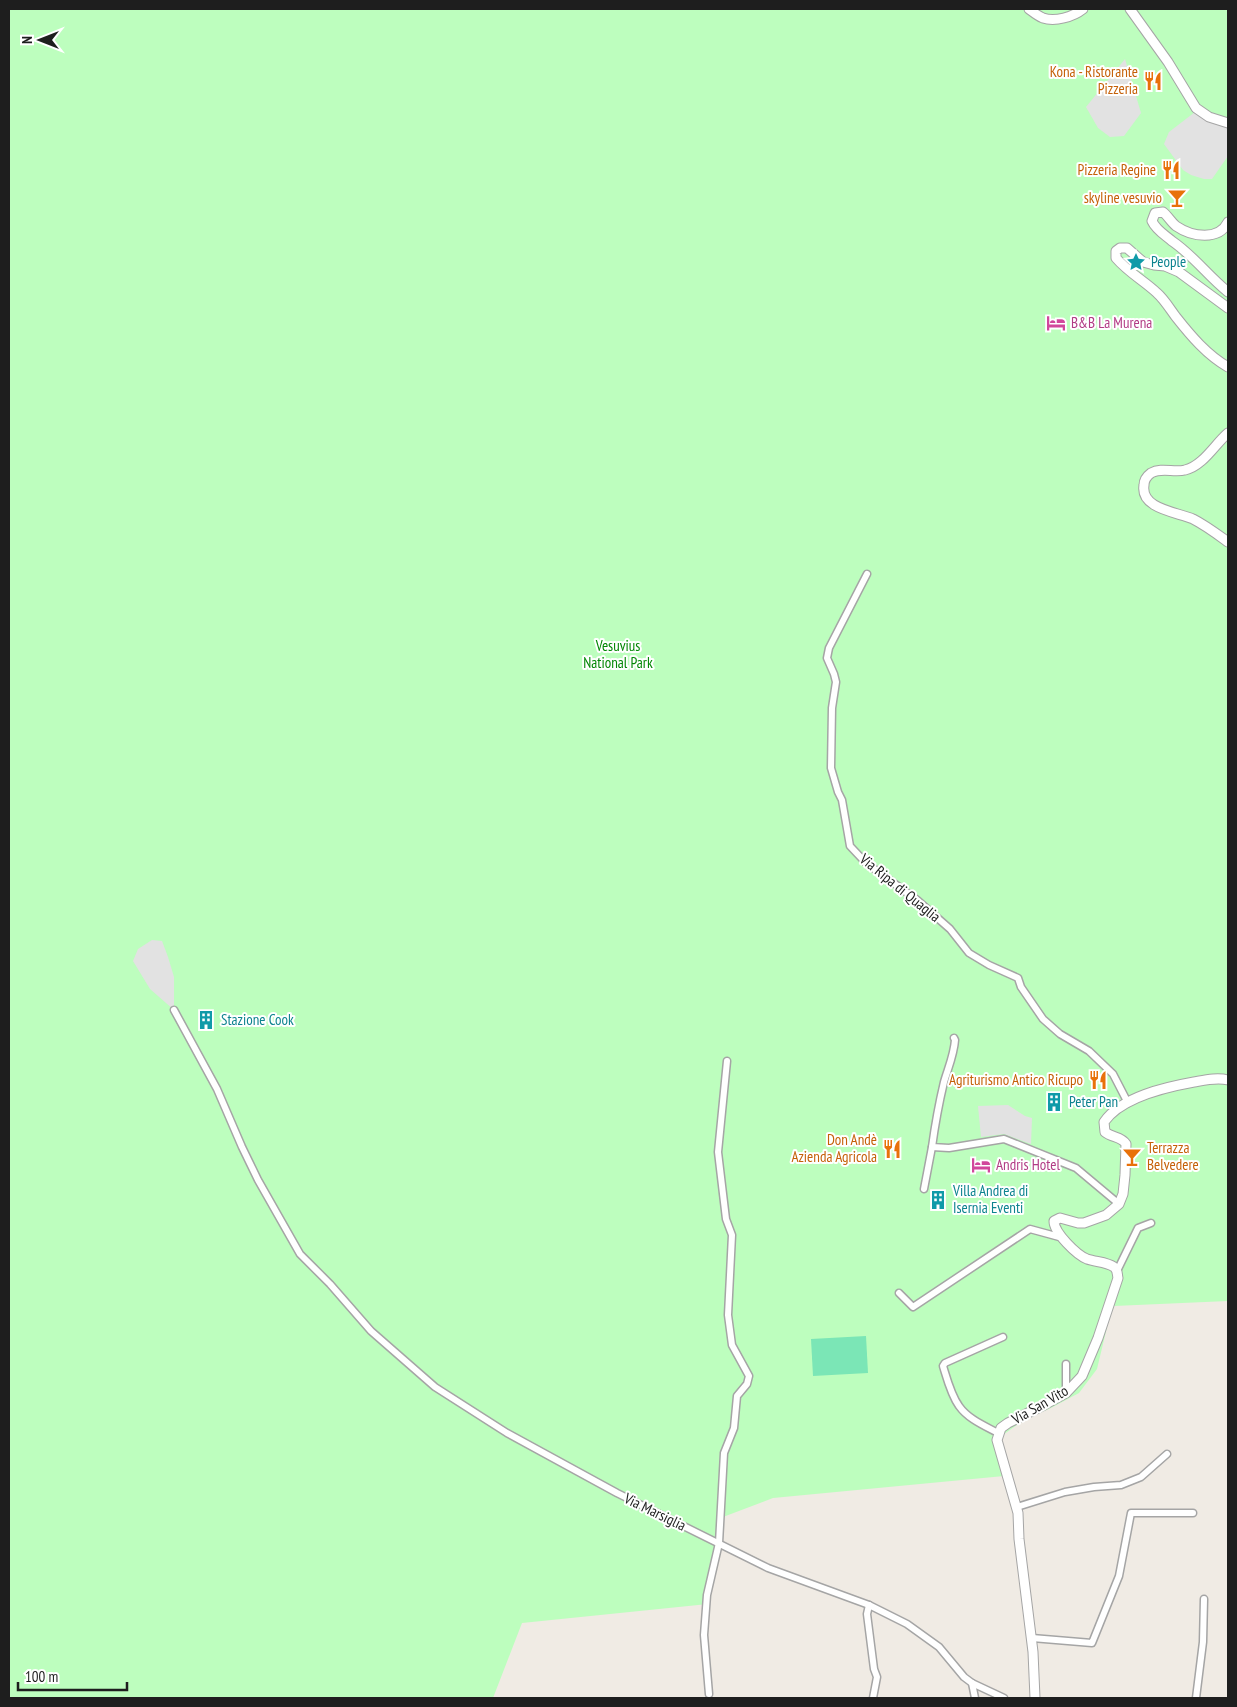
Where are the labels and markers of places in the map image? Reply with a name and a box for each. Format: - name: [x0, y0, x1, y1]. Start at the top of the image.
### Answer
- place label: Kona - Ristorante Pizzeria: [1050, 62, 1138, 98]
- restaurant icon: Kona - Ristorante Pizzeria: [1142, 70, 1164, 92]
- restaurant icon: Pizzeria Regine: [1160, 159, 1182, 181]
- place label: Pizzeria Regine: [1077, 160, 1156, 179]
- bar icon: skyline vesuvio: [1166, 187, 1188, 209]
- place label: skyline vesuvio: [1084, 188, 1162, 207]
- place icon: People: [1125, 251, 1147, 273]
- place label: People: [1151, 252, 1186, 271]
- hotel icon: B&B La Murena: [1045, 312, 1067, 334]
- place label: B&B La Murena: [1071, 313, 1152, 332]
- building icon: Stazione Cook: [195, 1009, 217, 1031]
- place label: Stazione Cook: [221, 1010, 294, 1029]
- restaurant icon: Agriturismo Antico Ricupo: [1087, 1069, 1109, 1091]
- place label: Agriturismo Antico Ricupo: [949, 1070, 1083, 1089]
- building icon: Peter Pan: [1043, 1091, 1065, 1113]
- place label: Peter Pan: [1069, 1092, 1118, 1111]
- place label: Don Andè Azienda Agricola: [792, 1130, 877, 1166]
- restaurant icon: Don Andè Azienda Agricola: [881, 1138, 903, 1160]
- place label: Terrazza Belvedere: [1147, 1138, 1199, 1174]
- bar icon: Terrazza Belvedere: [1121, 1146, 1143, 1168]
- hotel icon: Andris Hotel: [970, 1154, 992, 1176]
- place label: Andris Hotel: [996, 1155, 1061, 1174]
- place label: Villa Andrea di Isernia Eventi: [952, 1181, 1028, 1217]
- building icon: Villa Andrea di Isernia Eventi: [927, 1189, 949, 1211]

